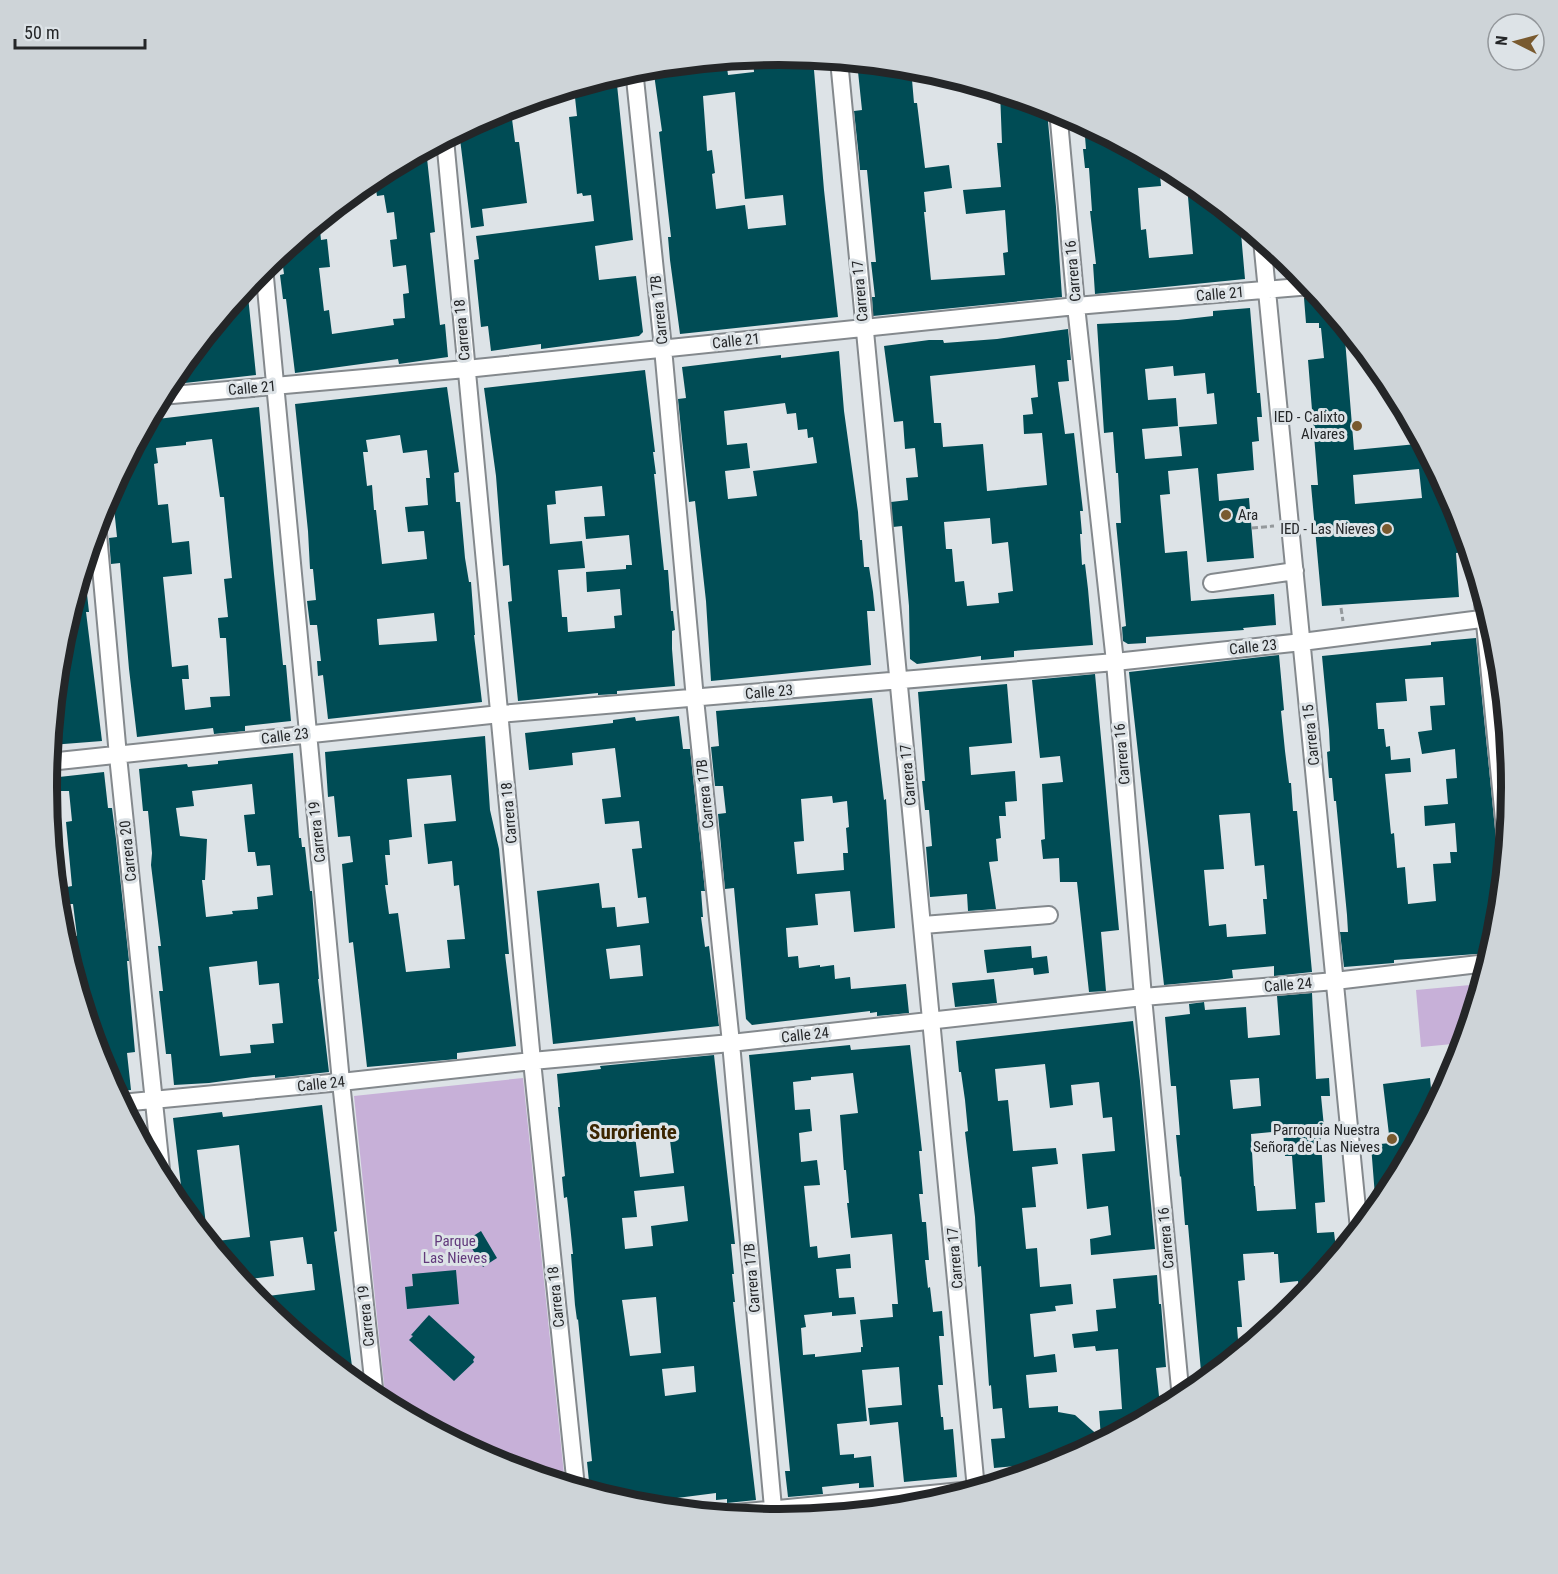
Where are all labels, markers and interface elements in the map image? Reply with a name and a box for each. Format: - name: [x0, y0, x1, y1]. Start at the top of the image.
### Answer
- scale bar: [15, 12, 146, 50]
- north arrow: [1486, 12, 1546, 72]
- text: 50 m: [24, 22, 59, 43]
- text: N: [1492, 35, 1512, 46]
- street label: Carrera 16: [1061, 240, 1085, 302]
- street label: Carrera 17: [848, 260, 872, 322]
- street label: Carrera 17B: [646, 274, 672, 346]
- street label: Calle 21: [1195, 283, 1245, 305]
- street label: Carrera 18: [450, 299, 474, 361]
- street label: Calle 21: [711, 330, 761, 352]
- street label: Calle 21: [227, 377, 277, 399]
- place label: IED - Calixto Alvares: [1274, 408, 1345, 443]
- marker: IED - Calixto Alvares: [1350, 419, 1364, 433]
- place label: Ara: [1238, 506, 1258, 524]
- marker: Ara: [1219, 508, 1233, 522]
- place label: IED - Las Nieves: [1280, 520, 1375, 538]
- marker: IED - Las Nieves: [1380, 522, 1394, 536]
- street label: Calle 23: [1228, 636, 1278, 658]
- street label: Calle 23: [744, 681, 794, 703]
- street label: Carrera 15: [1299, 704, 1323, 766]
- street label: Carrera 16: [1110, 723, 1134, 785]
- street label: Calle 23: [260, 724, 310, 748]
- street label: Carrera 17: [896, 744, 920, 806]
- street label: Carrera 17B: [692, 758, 718, 830]
- street label: Carrera 18: [497, 782, 521, 844]
- street label: Carrera 19: [305, 801, 329, 863]
- street label: Carrera 20: [116, 820, 140, 882]
- street label: Calle 24: [1263, 974, 1313, 996]
- street label: Calle 24: [780, 1024, 830, 1046]
- street label: Calle 24: [296, 1073, 346, 1095]
- district label: Suroriente: [589, 1120, 677, 1144]
- place label: Parroquia Nuestra Señora de Las Nieves: [1253, 1121, 1380, 1156]
- marker: Parroquia Nuestra Señora de Las Nieves: [1385, 1132, 1399, 1146]
- street label: Carrera 16: [1154, 1207, 1178, 1269]
- street label: Carrera 17: [943, 1227, 967, 1289]
- park label: Parque Las Nieves: [423, 1232, 487, 1267]
- street label: Carrera 17B: [740, 1243, 764, 1313]
- street label: Carrera 18: [544, 1266, 568, 1328]
- street label: Carrera 19: [354, 1285, 378, 1347]

